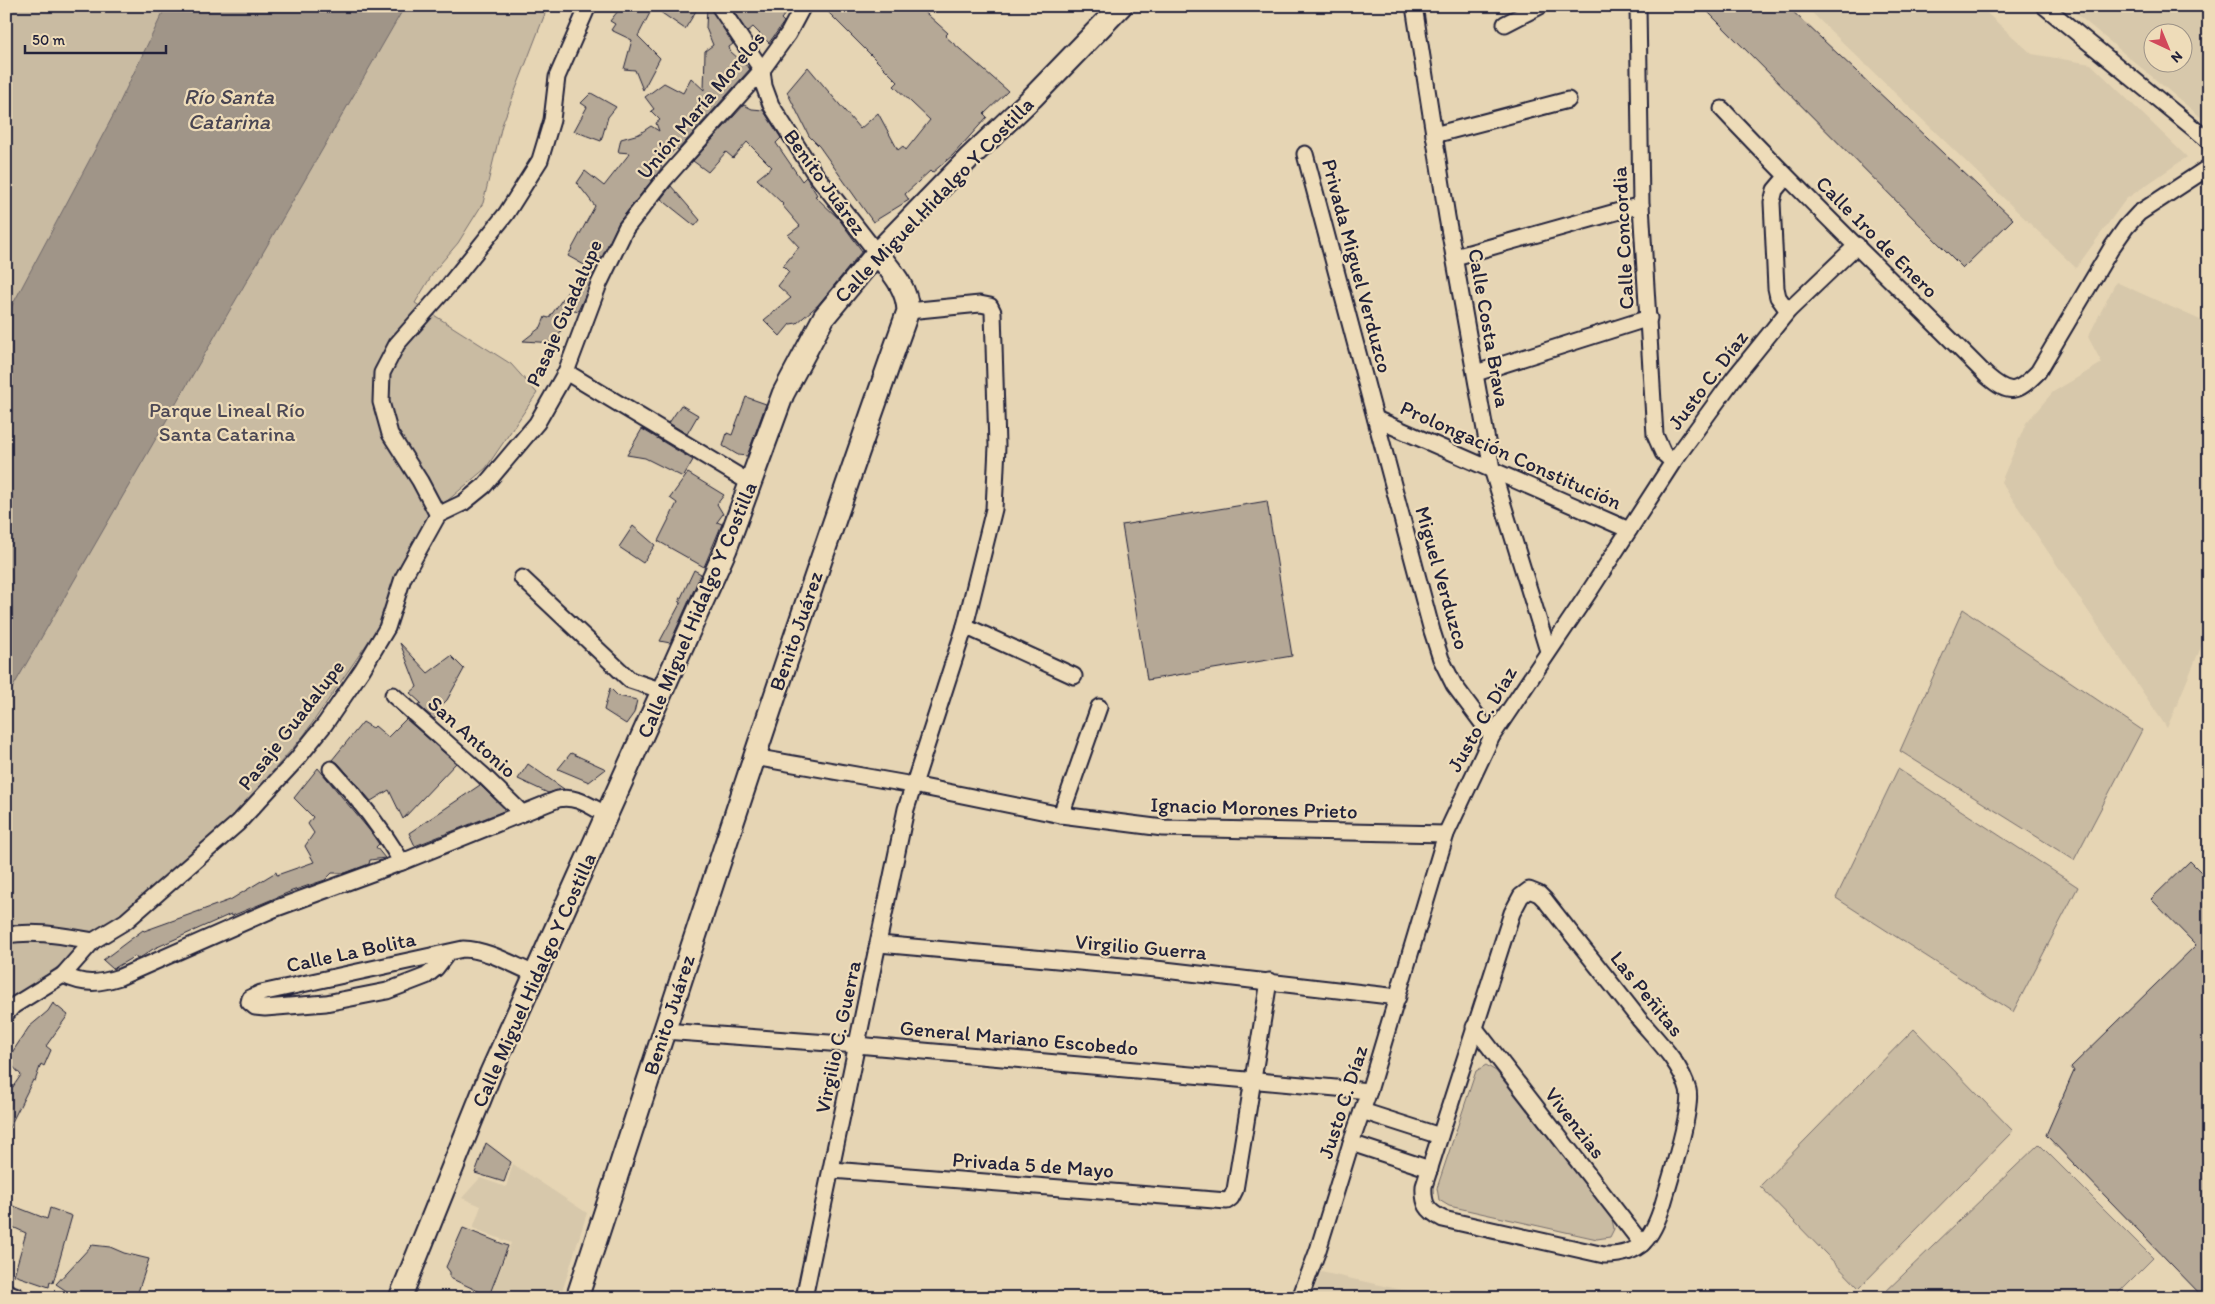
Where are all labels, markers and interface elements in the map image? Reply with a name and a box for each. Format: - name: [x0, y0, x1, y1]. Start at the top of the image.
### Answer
- scale bar: [25, 22, 166, 54]
- north arrow: [2142, 22, 2192, 72]
- street label: Unión María Morelos: [631, 25, 770, 184]
- text: 50 m: [32, 31, 65, 49]
- text: N: [2167, 48, 2186, 66]
- water label: Río Santa Catarina: [184, 83, 275, 135]
- street label: Calle Miguel Hidalgo Y Costilla: [829, 92, 1039, 308]
- street label: Benito Juárez: [779, 124, 872, 240]
- street label: Privada Miguel Verduzco: [1317, 156, 1398, 376]
- street label: Calle Concordia: [1606, 166, 1639, 310]
- street label: Calle 1ro de Enero: [1811, 170, 1944, 303]
- street label: Pasaje Guadalupe: [520, 235, 607, 390]
- street label: Calle Costa Brava: [1463, 247, 1516, 409]
- street label: Justo C. Díaz: [1662, 325, 1753, 434]
- street label: Prolongación Constitución: [1397, 394, 1626, 515]
- park label: Parque Lineal Río Santa Catarina: [149, 397, 305, 446]
- street label: Calle Miguel Hidalgo Y Costilla: [631, 478, 762, 742]
- street label: Miguel Verduzco: [1410, 503, 1475, 652]
- street label: Benito Juárez: [763, 568, 828, 694]
- street label: Pasaje Guadalupe: [232, 654, 349, 795]
- street label: Justo C. Díaz: [1441, 661, 1522, 776]
- street label: San Antonio: [423, 690, 522, 783]
- street label: Ignacio Morones Prieto: [1150, 791, 1358, 824]
- street label: Calle Miguel Hidalgo Y Costilla: [466, 849, 601, 1111]
- street label: Calle La Bolita: [284, 926, 418, 977]
- street label: Virgilio Guerra: [1074, 928, 1208, 965]
- street label: Las Peñitas: [1605, 946, 1690, 1042]
- street label: Benito Juárez: [637, 951, 700, 1078]
- street label: Virgilio C. Guerra: [809, 958, 866, 1116]
- street label: General Mariano Escobedo: [899, 1015, 1139, 1060]
- street label: Justo C. Díaz: [1312, 1042, 1373, 1162]
- street label: Vivenzias: [1540, 1082, 1611, 1163]
- street label: Privada 5 de Mayo: [951, 1146, 1115, 1183]

